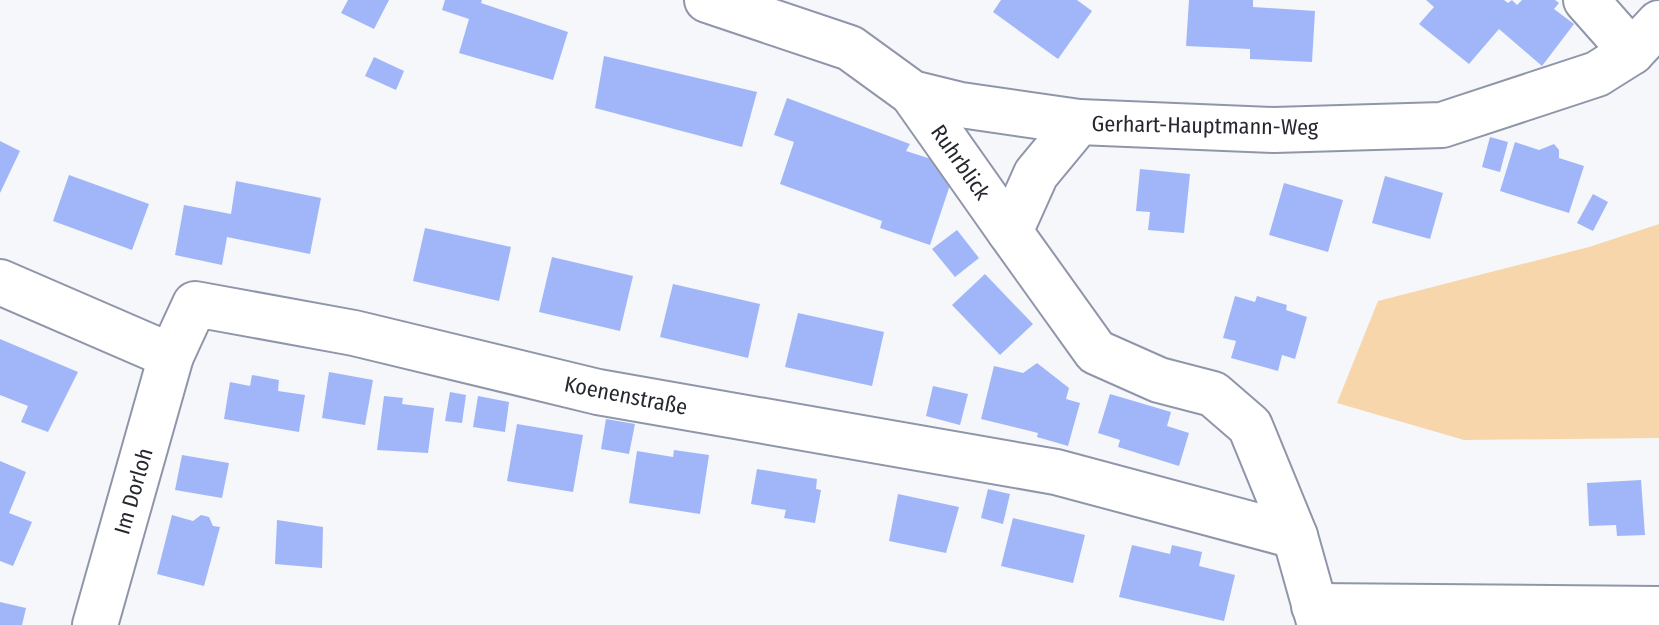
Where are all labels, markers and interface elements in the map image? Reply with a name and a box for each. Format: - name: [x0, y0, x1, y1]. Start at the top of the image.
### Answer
- street label: Gerhart-Hauptmann-Weg: [1091, 110, 1319, 141]
- street label: Ruhrblick: [925, 120, 997, 206]
- street label: Koenenstraße: [562, 370, 690, 421]
- street label: Im Dorloh: [108, 445, 159, 538]

